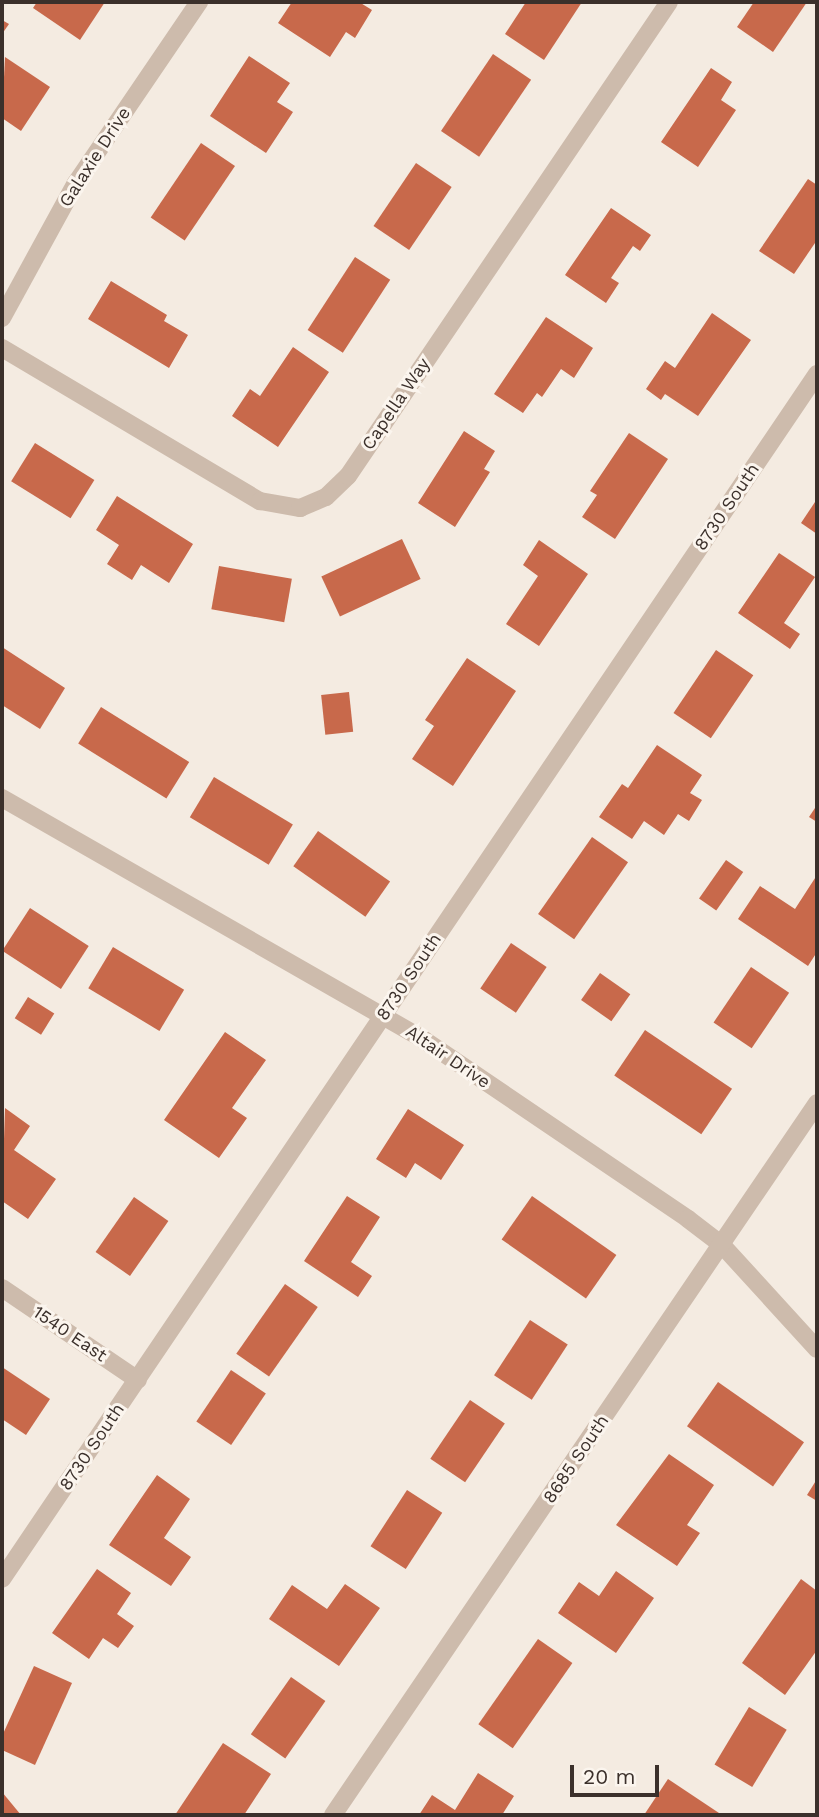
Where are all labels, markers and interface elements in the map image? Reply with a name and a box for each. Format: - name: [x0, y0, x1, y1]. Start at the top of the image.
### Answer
- street label: Galaxie Drive: [55, 103, 135, 211]
- street label: Capella Way: [357, 354, 435, 454]
- street label: 8730 South: [690, 459, 764, 555]
- street label: 8730 South: [372, 929, 446, 1025]
- street label: Altair Drive: [401, 1021, 495, 1093]
- street label: 1540 East: [29, 1301, 111, 1367]
- street label: 8730 South: [55, 1399, 129, 1495]
- street label: 8685 South: [539, 1411, 613, 1507]
- scale bar: [574, 1750, 663, 1794]
- text: 20 m: [583, 1764, 635, 1789]

